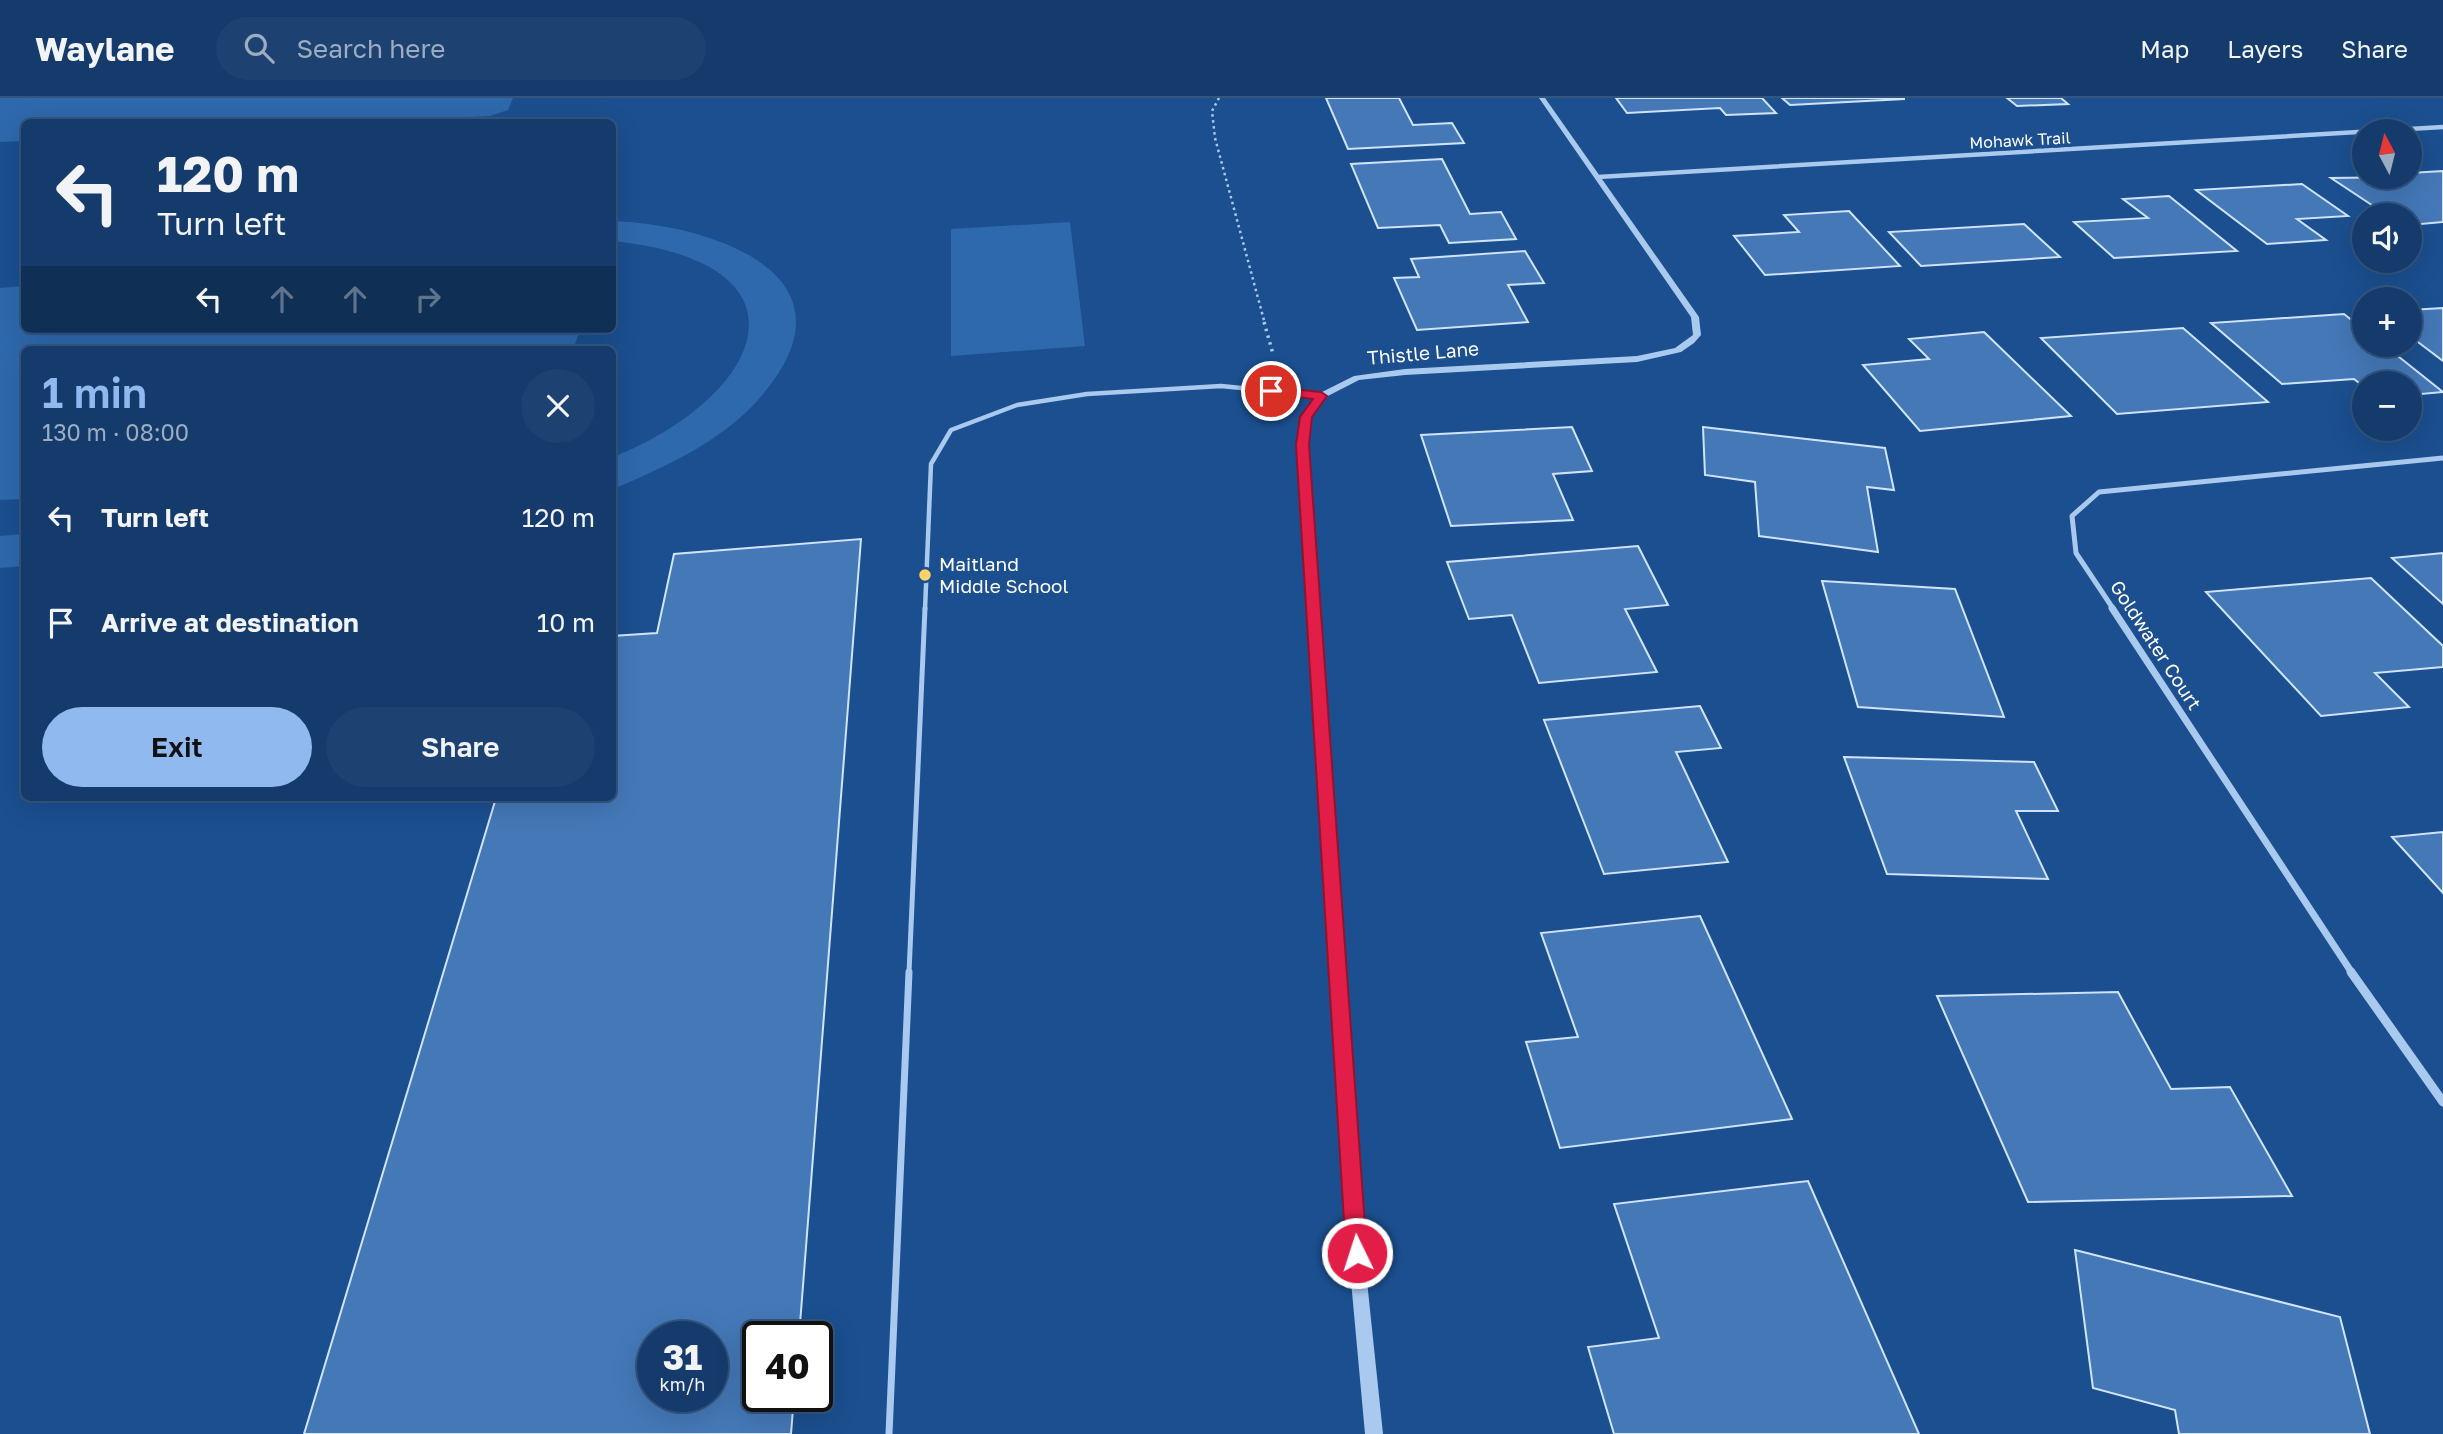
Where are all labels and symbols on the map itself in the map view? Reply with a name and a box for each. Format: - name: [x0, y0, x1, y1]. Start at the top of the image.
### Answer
- north arrow: [2352, 119, 2422, 189]
- street label: Mohawk Trail: [1969, 127, 2071, 153]
- street label: Thistle Lane: [1366, 336, 1480, 369]
- pin: [1241, 361, 1301, 421]
- place label: Maitland Middle School: [939, 552, 1069, 597]
- marker: Maitland Middle School: [917, 567, 933, 583]
- street label: Goldwater Court: [2106, 576, 2207, 714]
- position arrow: [1320, 1216, 1394, 1290]
- speed limit sign: 40: [742, 1321, 833, 1412]

